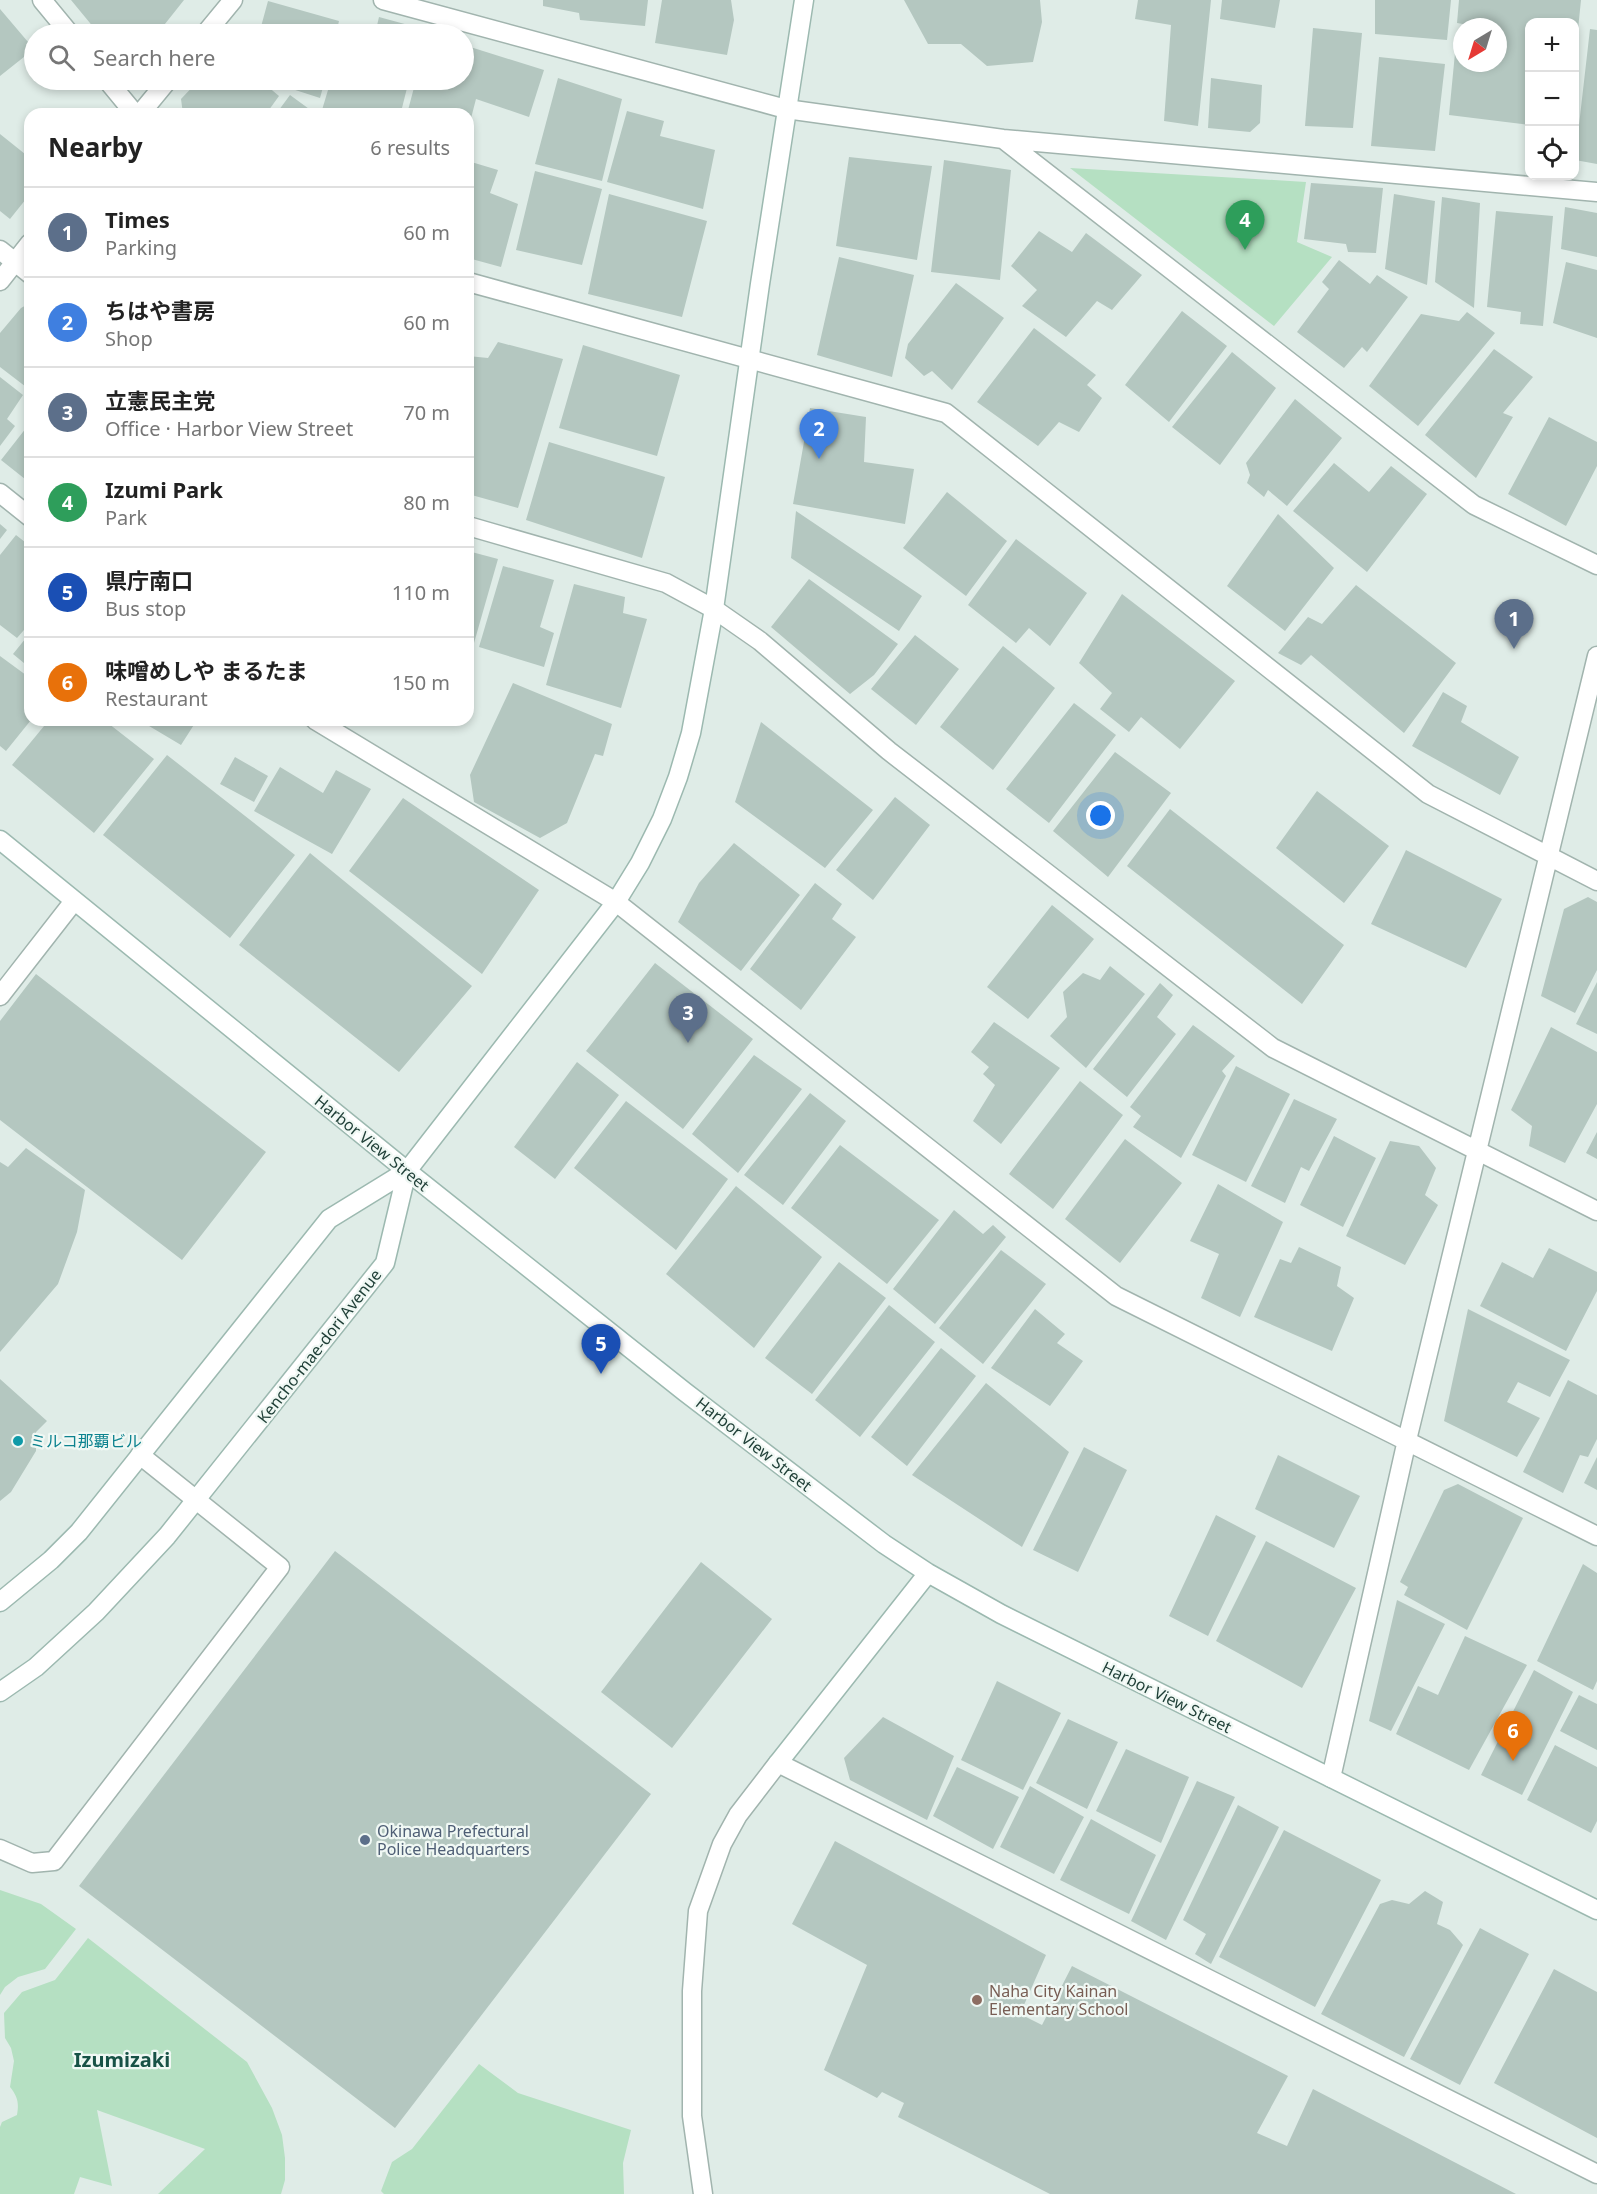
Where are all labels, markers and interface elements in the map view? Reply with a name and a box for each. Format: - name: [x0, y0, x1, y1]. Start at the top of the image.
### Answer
- north arrow: [1453, 18, 1507, 72]
- map controls: [1525, 18, 1579, 180]
- button: +: [1525, 18, 1579, 72]
- search box: [24, 24, 474, 90]
- icon: search: [45, 41, 78, 74]
- text: Search here: [93, 42, 215, 72]
- button: −: [1525, 72, 1579, 126]
- button: locate: [1525, 126, 1579, 180]
- text: Nearby: [48, 129, 143, 165]
- text: 6 results: [370, 134, 450, 161]
- pin: 4: [1226, 200, 1264, 250]
- text: Times: [105, 204, 170, 234]
- text: 1: [62, 219, 73, 246]
- text: 60 m: [403, 219, 450, 246]
- text: Parking: [105, 234, 177, 261]
- text: ちはや書房: [105, 295, 215, 325]
- text: 2: [62, 309, 73, 336]
- text: 60 m: [403, 309, 450, 336]
- text: Shop: [105, 325, 153, 352]
- text: 立憲民主党: [105, 385, 215, 415]
- text: 3: [62, 399, 73, 426]
- text: 70 m: [403, 399, 450, 426]
- pin: 2: [800, 410, 838, 459]
- text: Office · Harbor View Street: [105, 415, 353, 442]
- text: Izumi Park: [105, 474, 223, 504]
- text: 4: [62, 489, 73, 516]
- text: 80 m: [403, 489, 450, 516]
- text: Park: [105, 504, 147, 531]
- text: 県庁南口: [105, 565, 193, 595]
- text: 5: [62, 579, 73, 606]
- text: 110 m: [392, 579, 450, 606]
- text: Bus stop: [105, 595, 186, 622]
- pin: 1: [1494, 600, 1534, 649]
- text: 味噌めしや まるたま: [105, 655, 308, 685]
- text: 6: [62, 669, 73, 696]
- text: 150 m: [392, 669, 450, 696]
- text: Restaurant: [105, 685, 208, 712]
- your location: [1086, 801, 1115, 830]
- pin: 3: [668, 994, 708, 1043]
- street label: Harbor View Street: [310, 1090, 434, 1196]
- street label: Kencho-mae-dori Avenue: [252, 1264, 386, 1428]
- pin: 5: [582, 1324, 620, 1374]
- street label: Harbor View Street: [691, 1392, 817, 1496]
- place label: ミルコ那覇ビル: [30, 1430, 142, 1452]
- marker: ミルコ那覇ビル: [11, 1434, 25, 1448]
- street label: Harbor View Street: [1099, 1656, 1236, 1738]
- pin: 6: [1494, 1712, 1532, 1761]
- place label: Okinawa Prefectural Police Headquarters: [377, 1820, 530, 1860]
- marker: Okinawa Prefectural Police Headquarters: [358, 1833, 372, 1847]
- place label: Naha City Kainan Elementary School: [989, 1980, 1128, 2020]
- marker: Naha City Kainan Elementary School: [970, 1993, 984, 2007]
- district label: Izumizaki: [74, 2046, 170, 2073]

